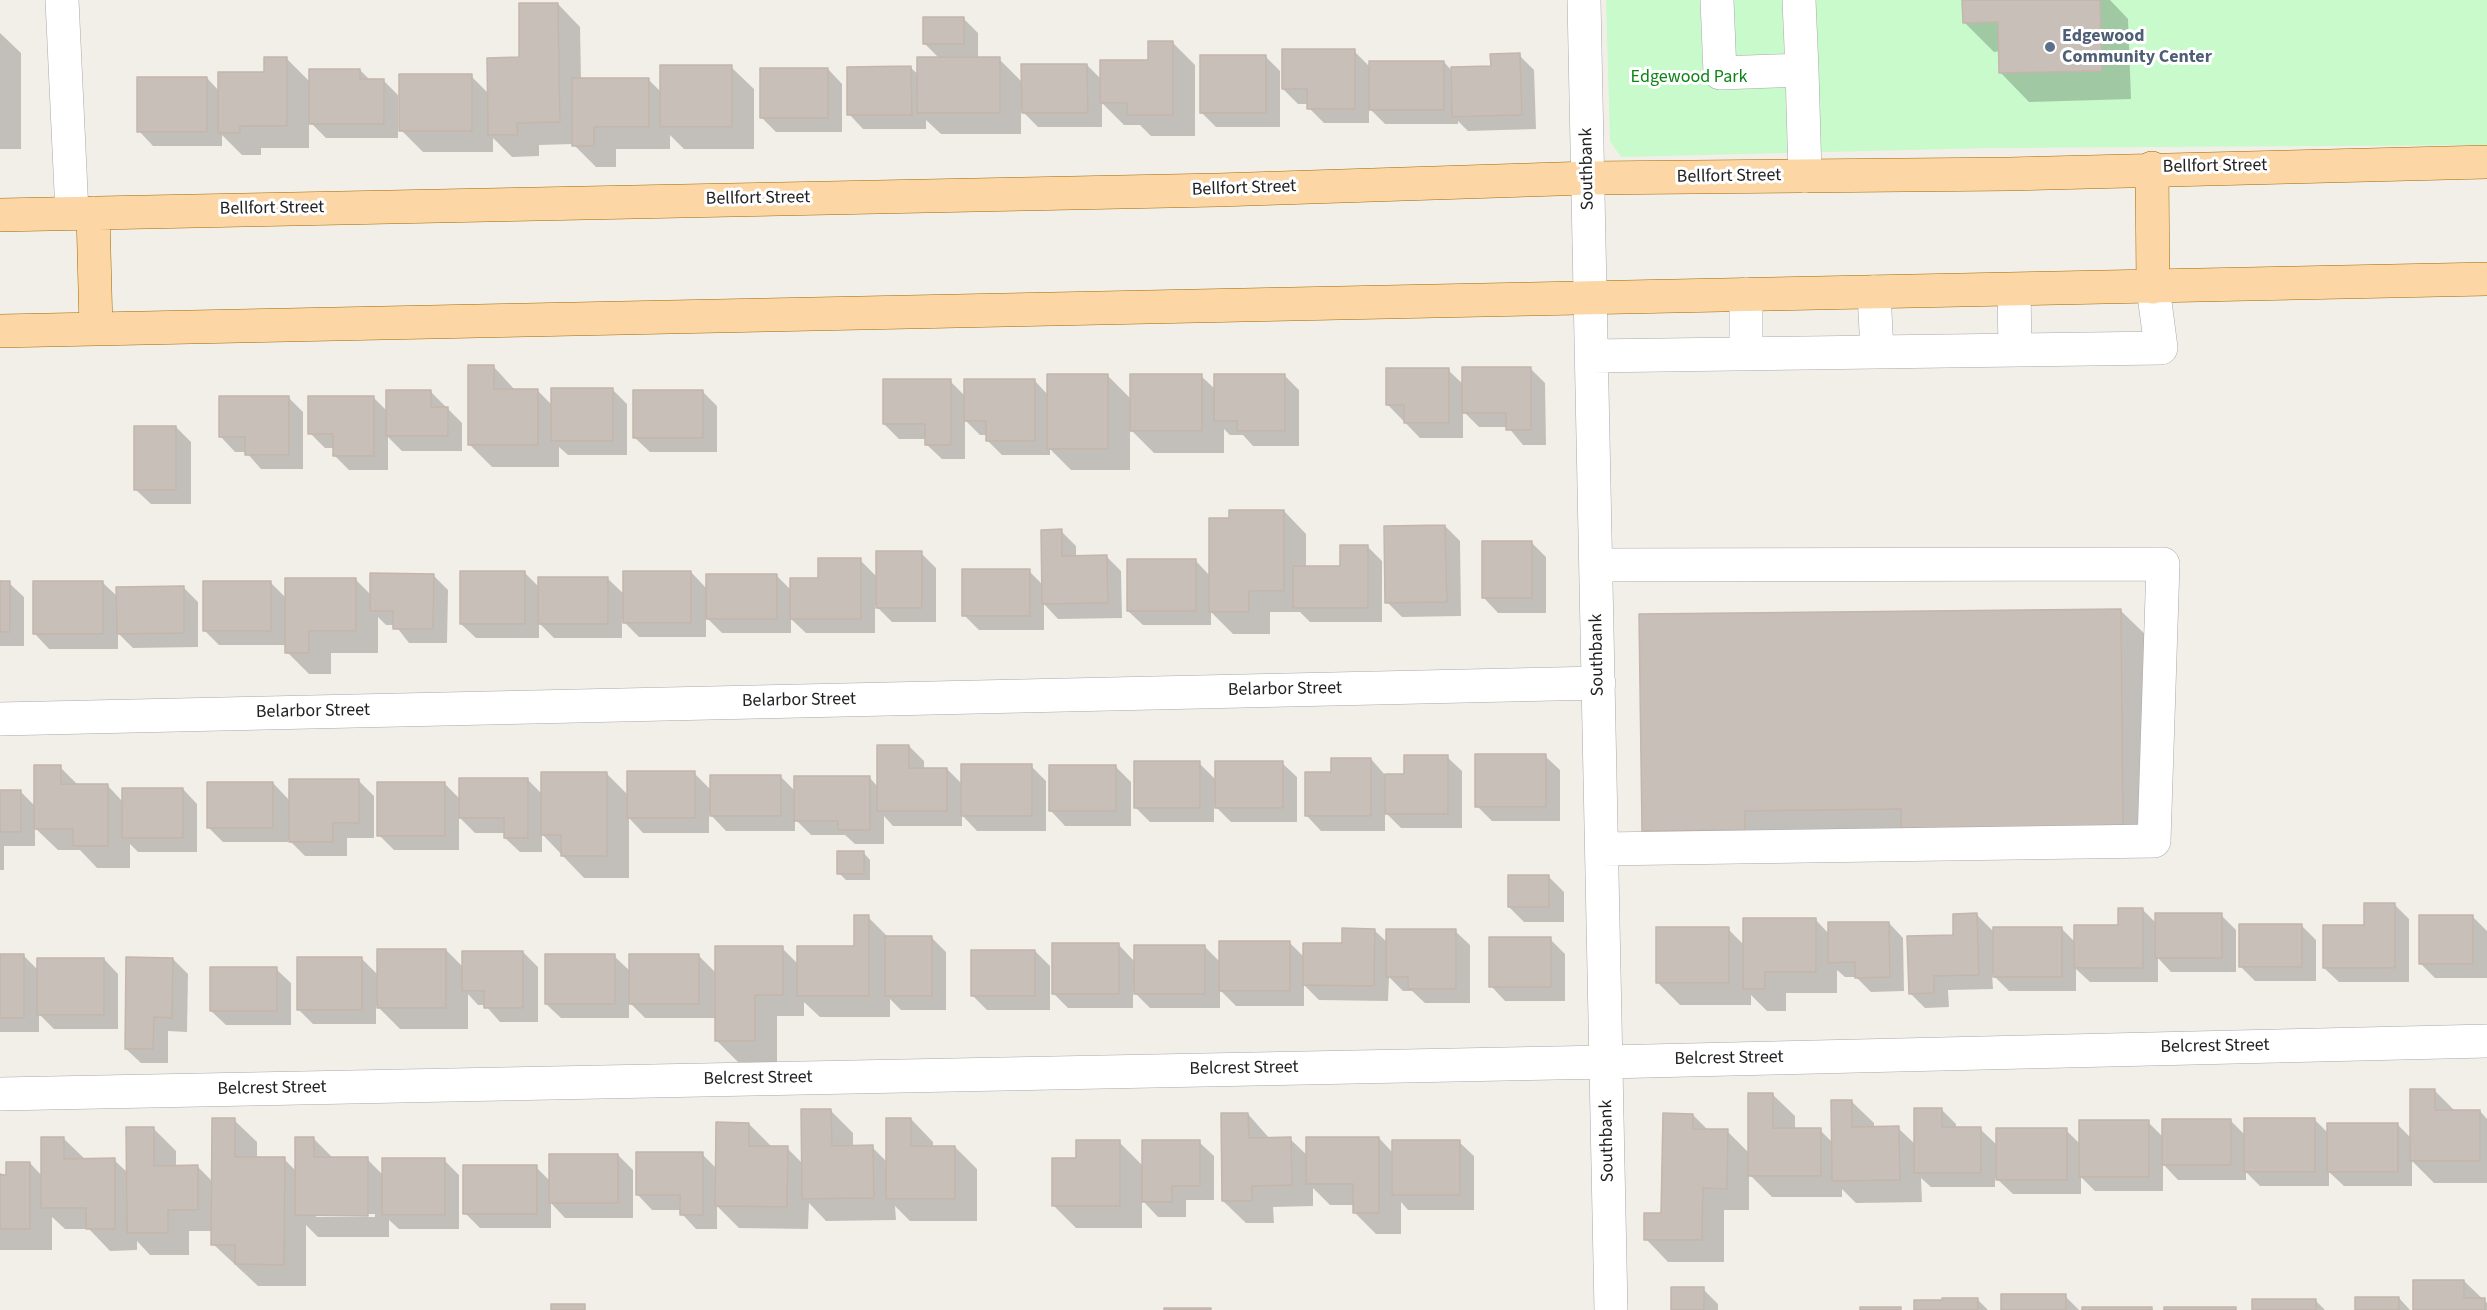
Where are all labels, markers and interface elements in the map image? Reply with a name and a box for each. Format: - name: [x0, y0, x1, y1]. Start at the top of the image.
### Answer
- place label: Edgewood Community Center: [2062, 26, 2212, 68]
- marker: Edgewood Community Center: [2043, 40, 2057, 54]
- park label: Edgewood Park: [1631, 67, 1747, 89]
- street label: Southbank: [1576, 128, 1600, 210]
- street label: Bellfort Street: [2163, 155, 2267, 179]
- street label: Bellfort Street: [1677, 165, 1781, 189]
- street label: Bellfort Street: [1191, 176, 1297, 202]
- street label: Bellfort Street: [706, 187, 810, 211]
- street label: Bellfort Street: [220, 197, 324, 221]
- street label: Southbank: [1586, 614, 1610, 696]
- street label: Belarbor Street: [1228, 678, 1342, 702]
- street label: Belarbor Street: [742, 689, 856, 713]
- street label: Belarbor Street: [256, 700, 370, 724]
- street label: Belcrest Street: [2160, 1035, 2270, 1059]
- street label: Belcrest Street: [1674, 1047, 1784, 1071]
- street label: Belcrest Street: [1189, 1057, 1299, 1081]
- street label: Belcrest Street: [703, 1067, 813, 1091]
- street label: Belcrest Street: [217, 1077, 327, 1101]
- street label: Southbank: [1596, 1100, 1620, 1182]

